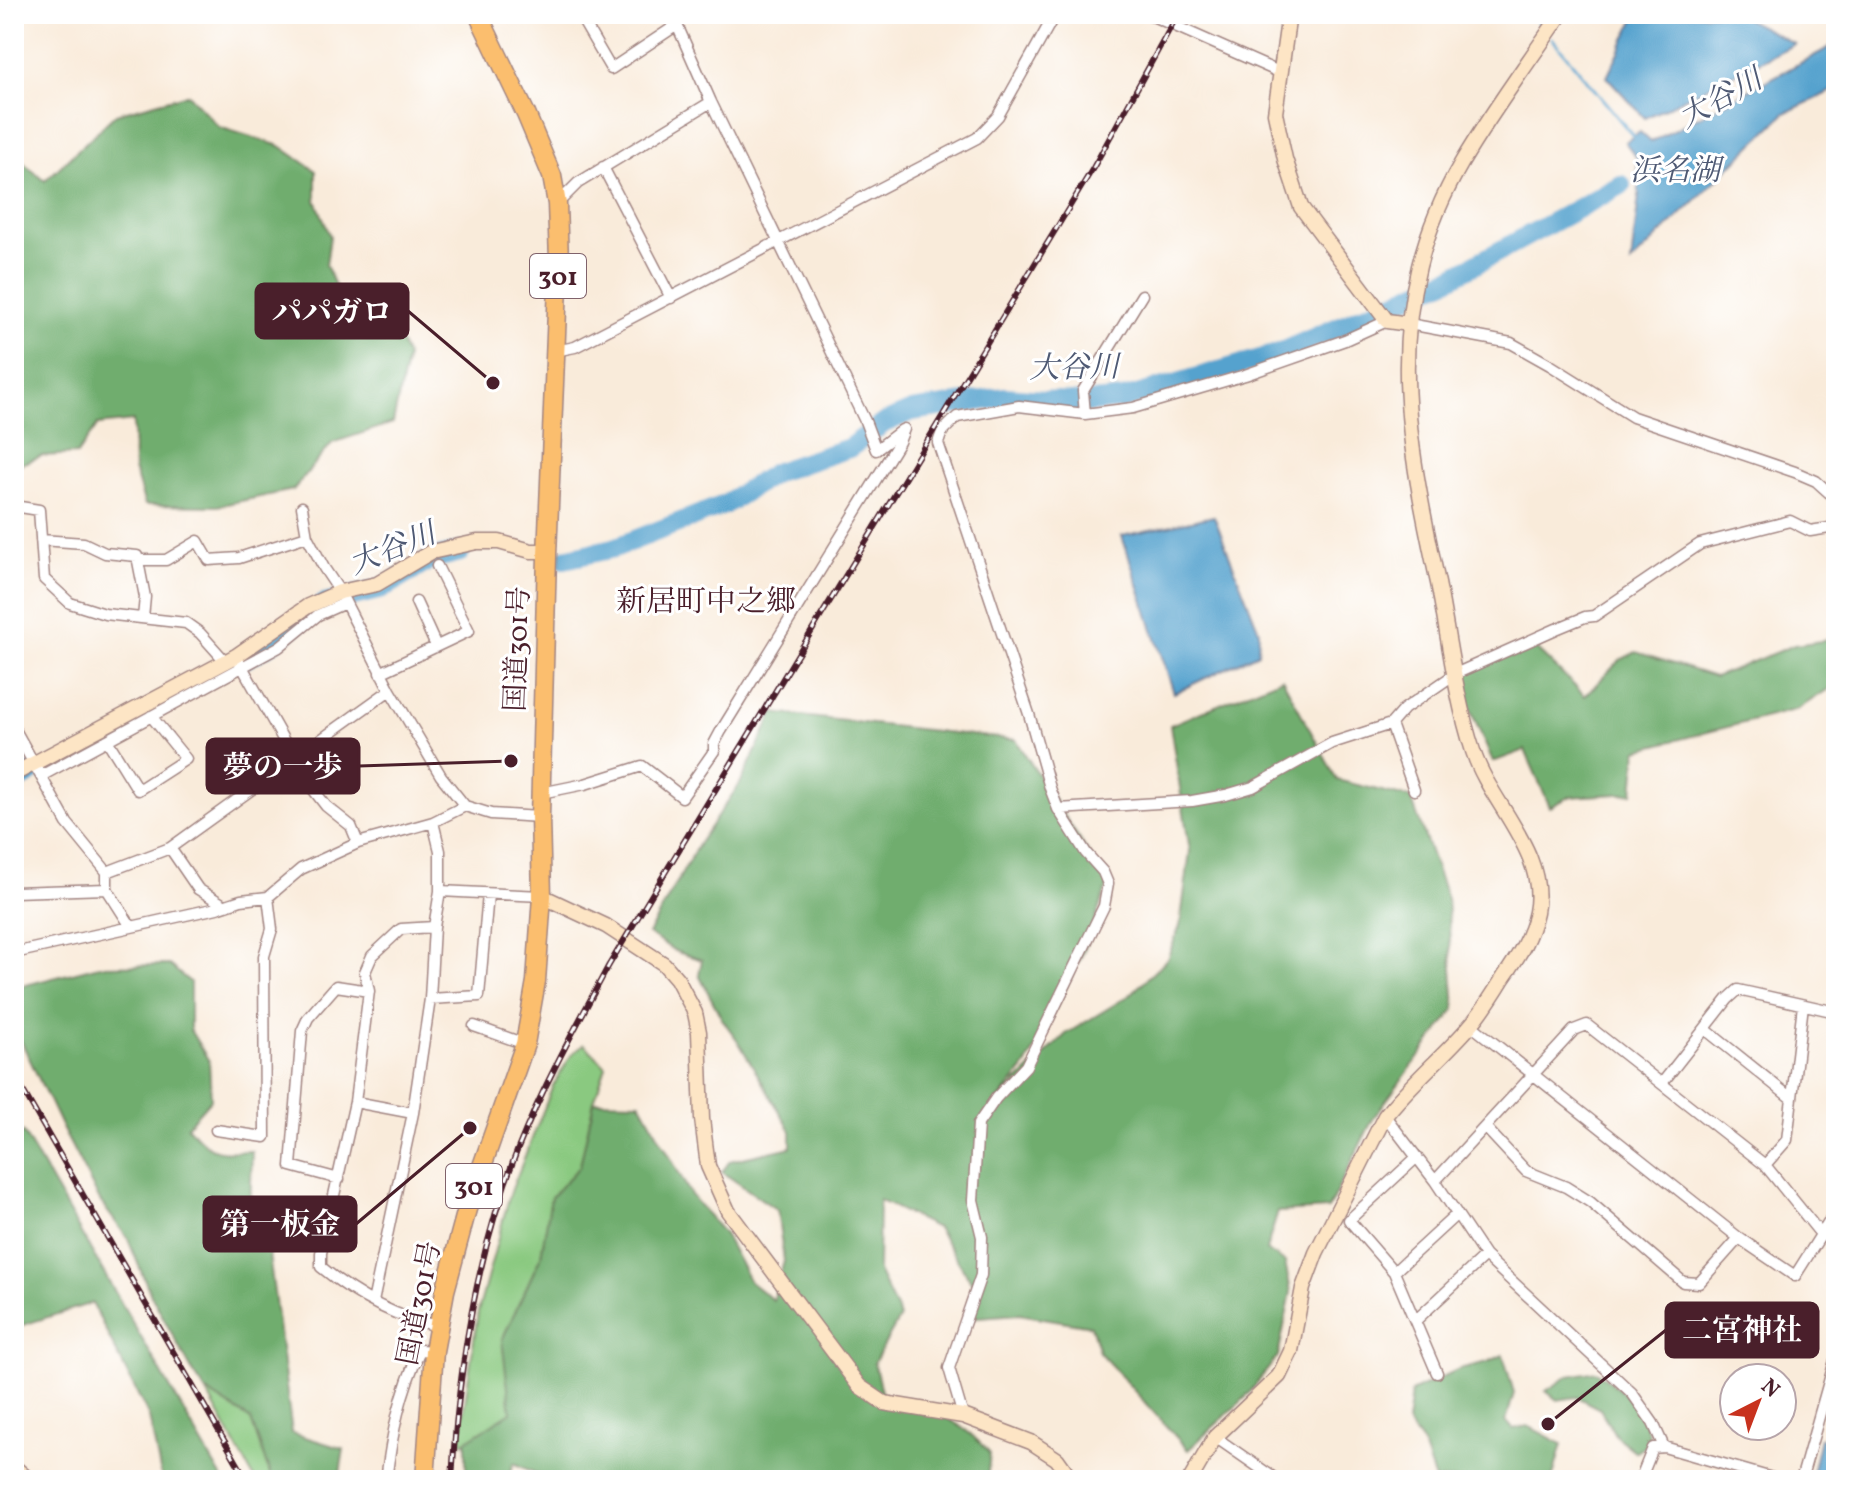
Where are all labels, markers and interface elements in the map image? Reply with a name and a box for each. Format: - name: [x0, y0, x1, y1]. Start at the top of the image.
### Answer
- water label: 大谷川: [1671, 58, 1773, 140]
- water label: 浜名湖: [1630, 151, 1725, 193]
- road number: 301: [530, 254, 586, 298]
- callout: パパガロ: [256, 284, 408, 338]
- text: パパガロ: [272, 293, 392, 335]
- water label: 大谷川: [1029, 347, 1122, 391]
- water label: 大谷川: [343, 512, 445, 586]
- district label: 新居町中之郷: [616, 582, 796, 624]
- street label: 国道301号: [497, 586, 540, 712]
- callout: 夢の一歩: [207, 739, 359, 793]
- text: 夢の一歩: [223, 748, 343, 790]
- road number: 301: [446, 1164, 502, 1208]
- callout: 第一板金: [204, 1197, 356, 1251]
- text: 第一板金: [220, 1205, 340, 1247]
- street label: 国道301号: [389, 1238, 452, 1369]
- callout: 二宮神社: [1666, 1303, 1818, 1357]
- text: 二宮神社: [1682, 1311, 1802, 1353]
- north arrow: [1718, 1362, 1798, 1442]
- text: N: [1753, 1372, 1786, 1406]

